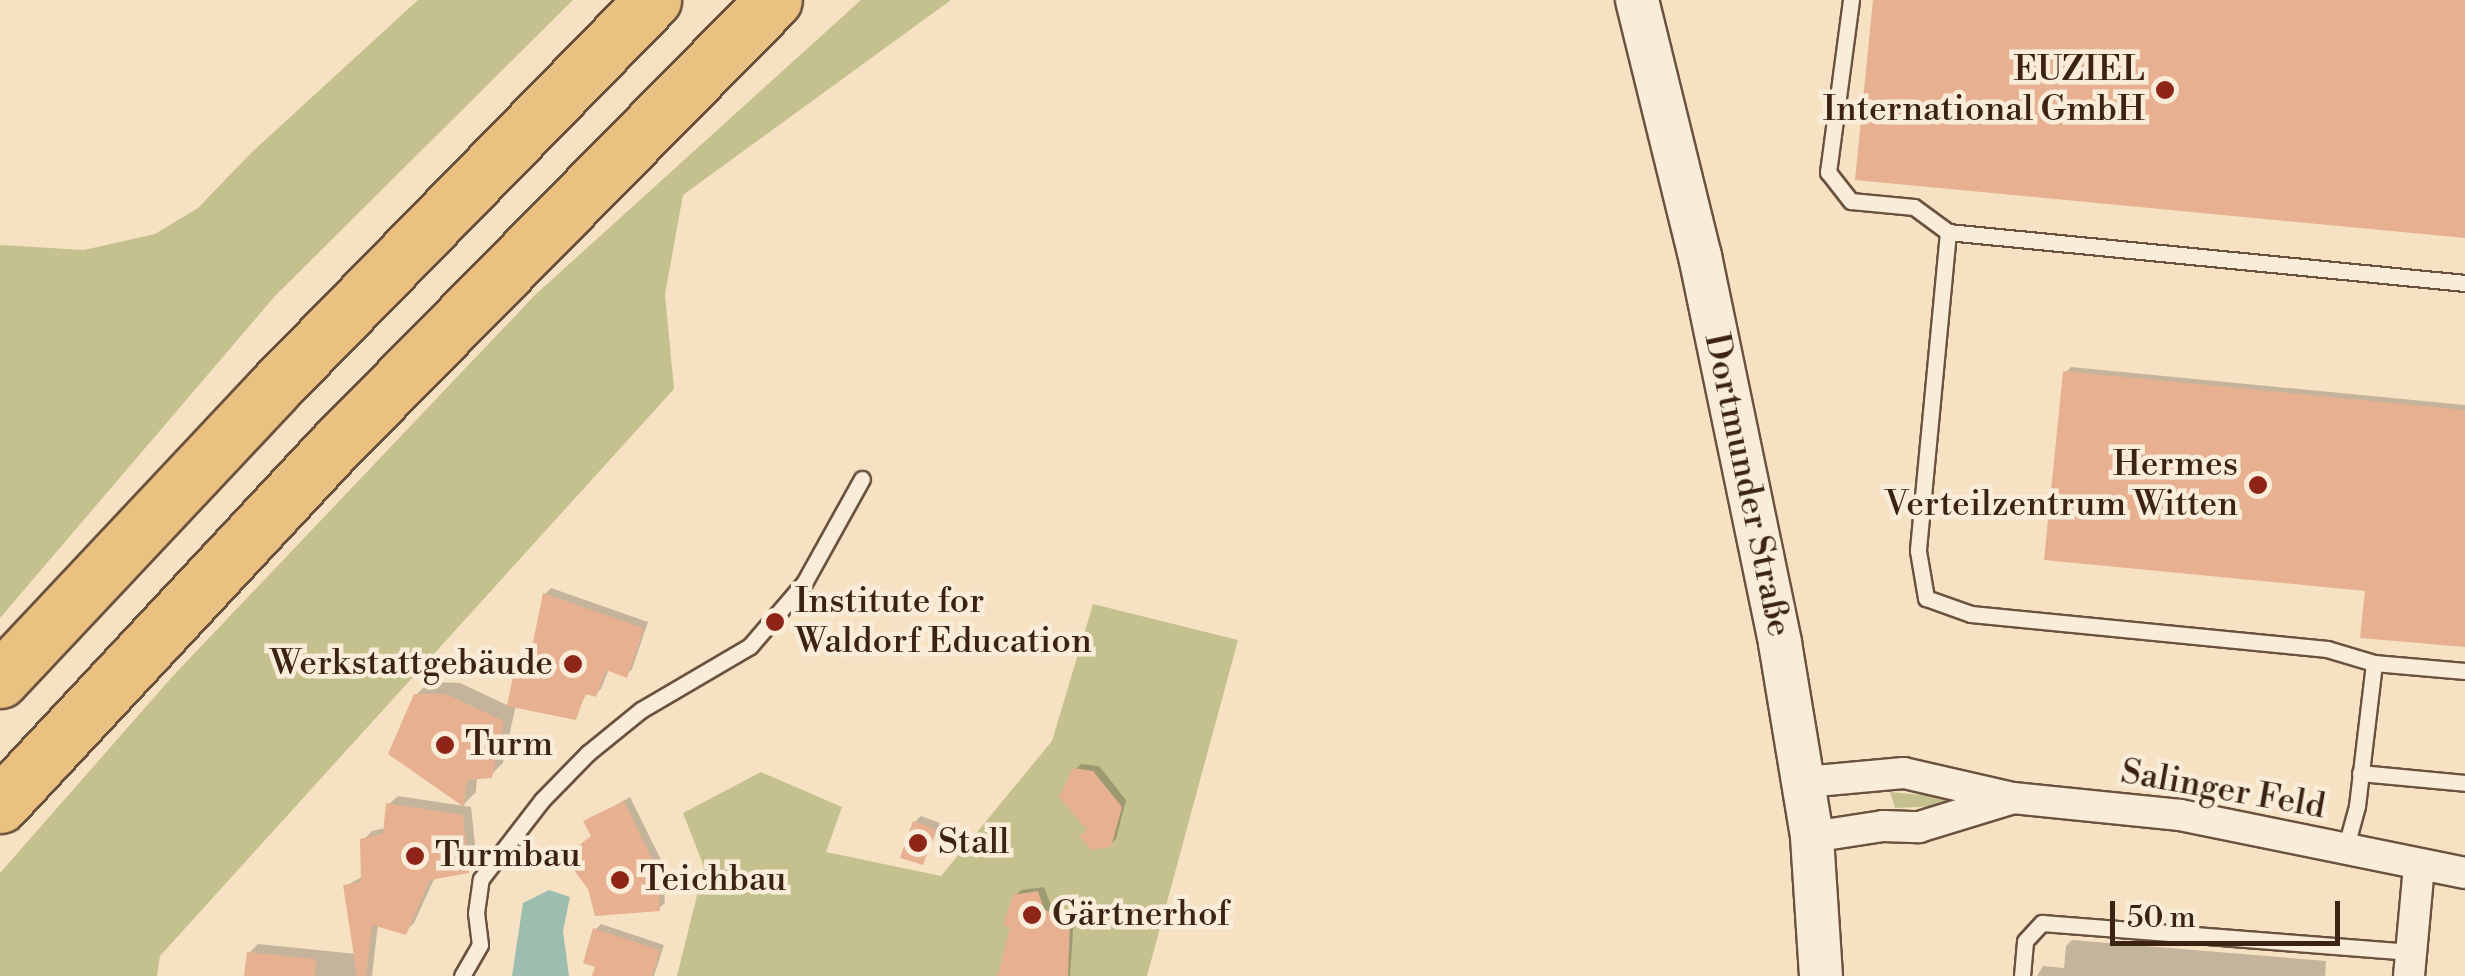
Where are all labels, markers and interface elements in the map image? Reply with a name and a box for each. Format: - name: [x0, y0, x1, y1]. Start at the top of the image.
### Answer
- place label: EUZIEL International GmbH: [1823, 49, 2145, 131]
- marker: EUZIEL International GmbH: [2154, 79, 2176, 101]
- street label: Dortmunder Straße: [1694, 329, 1800, 641]
- place label: Hermes Verteilzentrum Witten: [1884, 444, 2238, 526]
- marker: Hermes Verteilzentrum Witten: [2247, 474, 2269, 496]
- place label: Institute for Waldorf Education: [795, 581, 1092, 663]
- marker: Institute for Waldorf Education: [764, 611, 786, 633]
- place label: Werkstattgebäude: [270, 643, 553, 685]
- marker: Werkstattgebäude: [562, 653, 584, 675]
- place label: Turm: [465, 724, 553, 766]
- marker: Turm: [434, 734, 456, 756]
- street label: Salinger Feld: [2117, 751, 2329, 829]
- place label: Stall: [938, 822, 1009, 864]
- marker: Stall: [907, 832, 929, 854]
- place label: Turmbau: [435, 835, 581, 877]
- marker: Turmbau: [404, 845, 426, 867]
- place label: Teichbau: [640, 859, 787, 901]
- marker: Teichbau: [609, 869, 631, 891]
- scale bar: [2115, 881, 2345, 943]
- place label: Gärtnerhof: [1052, 894, 1230, 936]
- text: 50 m: [2127, 899, 2196, 937]
- marker: Gärtnerhof: [1021, 904, 1043, 926]

